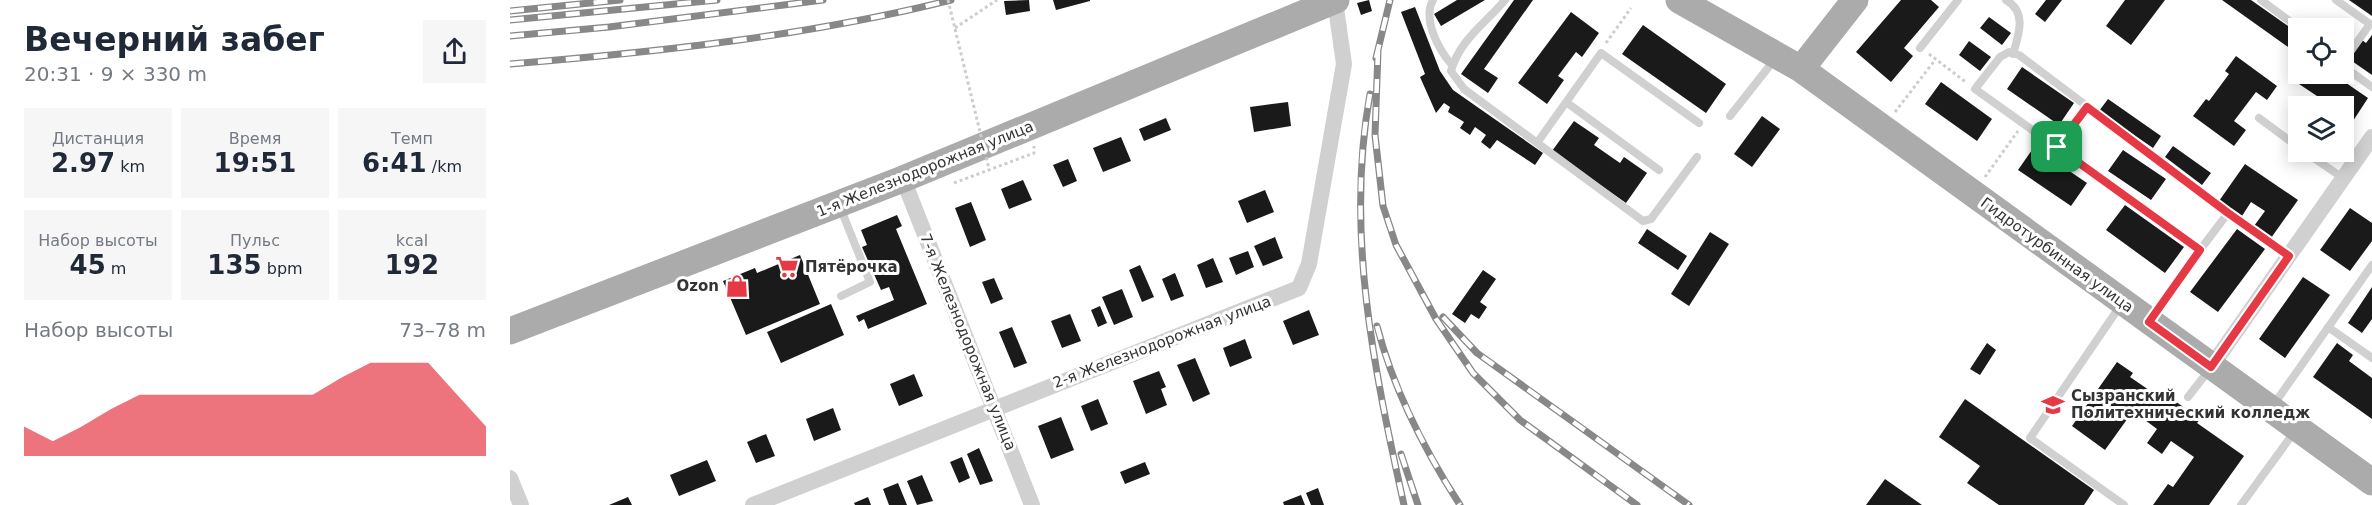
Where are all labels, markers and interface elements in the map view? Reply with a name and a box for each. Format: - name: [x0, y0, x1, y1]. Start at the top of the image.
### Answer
- map controls: [2288, 18, 2354, 162]
- button: locate: [2288, 18, 2354, 84]
- text: Вечерний забег: [24, 20, 325, 59]
- button: share: [423, 20, 486, 83]
- text: 20:31 · 9 × 330 m: [24, 62, 207, 86]
- button: layers: [2288, 96, 2354, 162]
- street label: 1-я Железнодорожная улица: [814, 117, 1036, 221]
- pin: [2031, 121, 2082, 172]
- text: Дистанция: [52, 129, 144, 148]
- text: Время: [229, 129, 281, 148]
- text: Темп: [391, 129, 433, 148]
- icon: arrive: [2040, 130, 2073, 163]
- text: 2.97: [51, 148, 115, 178]
- text: 19:51: [214, 148, 296, 178]
- text: 6:41: [362, 148, 427, 178]
- text: km: [115, 157, 145, 176]
- text: /km: [427, 157, 462, 176]
- street label: Гидротурбинная улица: [1977, 194, 2137, 316]
- text: Набор высоты: [38, 231, 158, 250]
- text: Пульс: [230, 231, 280, 250]
- text: kcal: [396, 231, 428, 250]
- street label: 7-я Железнодорожная улица: [916, 231, 1020, 453]
- text: 45: [70, 250, 106, 280]
- text: 135: [207, 250, 262, 280]
- text: 192: [385, 250, 439, 280]
- supermarket icon: Пятёрочка: [774, 254, 800, 280]
- place label: Пятёрочка: [805, 258, 898, 276]
- text: m: [106, 259, 126, 278]
- text: bpm: [262, 259, 303, 278]
- shop icon: Ozon: [724, 273, 750, 299]
- place label: Ozon: [677, 277, 719, 295]
- street label: 2-я Железнодорожная улица: [1050, 292, 1274, 392]
- text: Набор высоты: [24, 318, 173, 342]
- text: 73–78 m: [399, 318, 486, 342]
- place label: Сызранский Политехнический колледж: [2071, 387, 2310, 422]
- school or university icon: Сызранский Политехнический колледж: [2040, 392, 2066, 418]

